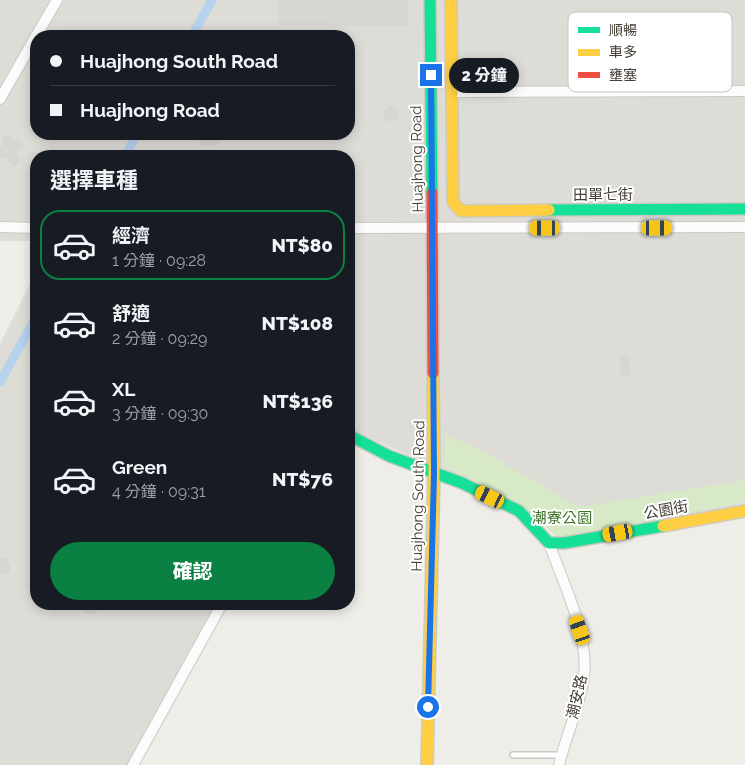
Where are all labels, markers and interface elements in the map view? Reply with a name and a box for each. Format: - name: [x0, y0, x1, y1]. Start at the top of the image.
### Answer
- legend: [568, 12, 732, 92]
- text: 順暢: [609, 22, 637, 38]
- text: 車多: [609, 44, 637, 60]
- text: Huajhong South Road: [80, 50, 278, 72]
- callout: 2 分鐘: [448, 58, 518, 92]
- route end: [420, 64, 442, 86]
- text: 2 分鐘: [461, 66, 507, 85]
- text: 壅塞: [609, 67, 637, 83]
- text: Huajhong Road: [80, 99, 220, 121]
- street label: Huajhong Road: [407, 105, 427, 213]
- text: 選擇車種: [50, 167, 138, 193]
- street label: 田單七街: [573, 186, 633, 204]
- car: [530, 221, 560, 236]
- car: [642, 221, 672, 236]
- icon: car: [52, 223, 97, 268]
- text: 經濟: [112, 224, 150, 246]
- text: NT$80: [271, 234, 333, 256]
- text: 1 分鐘 · 09:28: [112, 251, 206, 270]
- icon: car: [52, 301, 97, 346]
- text: 舒適: [112, 302, 150, 324]
- text: NT$108: [262, 312, 333, 334]
- text: 2 分鐘 · 09:29: [112, 329, 208, 348]
- text: XL: [112, 378, 135, 400]
- icon: car: [52, 379, 97, 424]
- text: NT$136: [262, 390, 333, 412]
- text: 3 分鐘 · 09:30: [112, 404, 208, 423]
- street label: Huajhong South Road: [408, 420, 428, 572]
- text: Green: [112, 456, 167, 478]
- icon: car: [52, 457, 97, 502]
- text: NT$76: [272, 468, 333, 490]
- text: 4 分鐘 · 09:31: [112, 482, 206, 501]
- car: [473, 484, 506, 510]
- street label: 公園街: [642, 497, 690, 523]
- park label: 潮寮公園: [532, 509, 592, 527]
- car: [601, 523, 634, 543]
- button: 確認: [50, 542, 335, 600]
- car: [568, 613, 591, 647]
- street label: 潮安路: [563, 673, 591, 721]
- route start: [417, 696, 439, 718]

